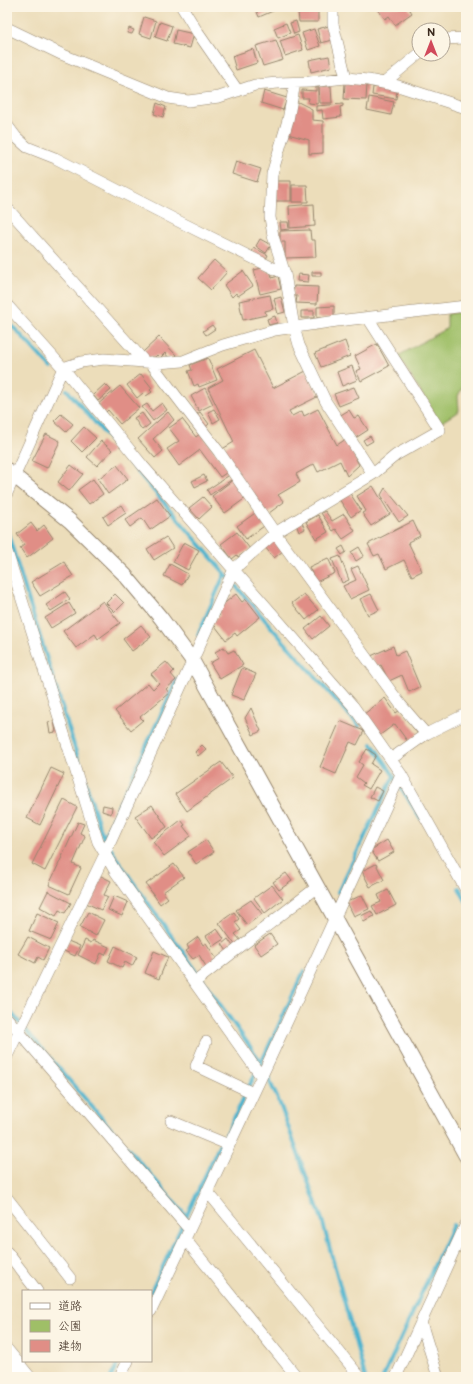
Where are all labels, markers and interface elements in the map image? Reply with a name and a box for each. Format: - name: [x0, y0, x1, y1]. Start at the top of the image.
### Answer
- north arrow: [411, 22, 451, 62]
- text: N: [427, 26, 435, 39]
- legend: [22, 1290, 152, 1362]
- text: 道路: [58, 1299, 82, 1314]
- text: 公園: [58, 1319, 82, 1334]
- text: 建物: [58, 1339, 82, 1354]

